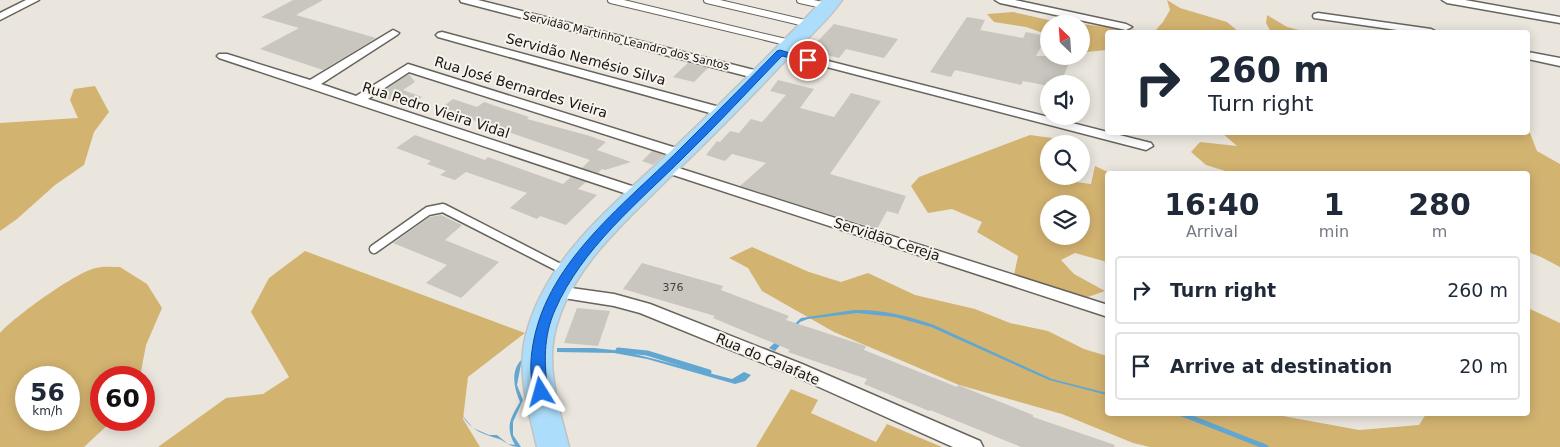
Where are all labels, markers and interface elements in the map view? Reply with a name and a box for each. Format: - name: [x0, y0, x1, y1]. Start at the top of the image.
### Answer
- street label: Servidão Martinho Leandro dos Santos: [521, 9, 731, 73]
- north arrow: [1040, 15, 1090, 65]
- map controls: [1040, 15, 1090, 245]
- street label: Servidão Nemésio Silva: [504, 30, 668, 88]
- pin: [787, 39, 829, 81]
- icon: arrive: [794, 46, 822, 74]
- icon: right: [1125, 50, 1190, 115]
- text: 260 m: [1208, 50, 1330, 90]
- street label: Rua José Bernardes Vieira: [433, 53, 609, 121]
- button: sound: [1040, 75, 1090, 125]
- street label: Rua Pedro Vieira Vidal: [360, 79, 512, 141]
- text: Turn right: [1208, 91, 1313, 116]
- button: search: [1040, 135, 1090, 185]
- text: 16:40: [1164, 187, 1260, 222]
- text: 1: [1323, 187, 1344, 222]
- text: 280: [1408, 187, 1471, 222]
- button: layers: [1040, 195, 1090, 245]
- street label: Servidão Cereja: [832, 214, 942, 264]
- text: Arrival: [1186, 222, 1238, 241]
- text: min: [1319, 222, 1349, 241]
- text: m: [1432, 222, 1447, 241]
- icon: right: [1127, 276, 1155, 304]
- text: Turn right: [1170, 279, 1276, 301]
- text: 260 m: [1447, 279, 1508, 301]
- house number: 376: [663, 281, 684, 294]
- street label: Rua do Calafate: [714, 330, 822, 388]
- icon: arrive: [1127, 352, 1155, 380]
- text: Arrive at destination: [1170, 355, 1392, 377]
- text: 20 m: [1459, 355, 1508, 377]
- position arrow: [514, 365, 566, 417]
- speed limit sign: 60: [90, 366, 155, 431]
- text: 56: [30, 378, 65, 407]
- text: km/h: [32, 404, 63, 418]

